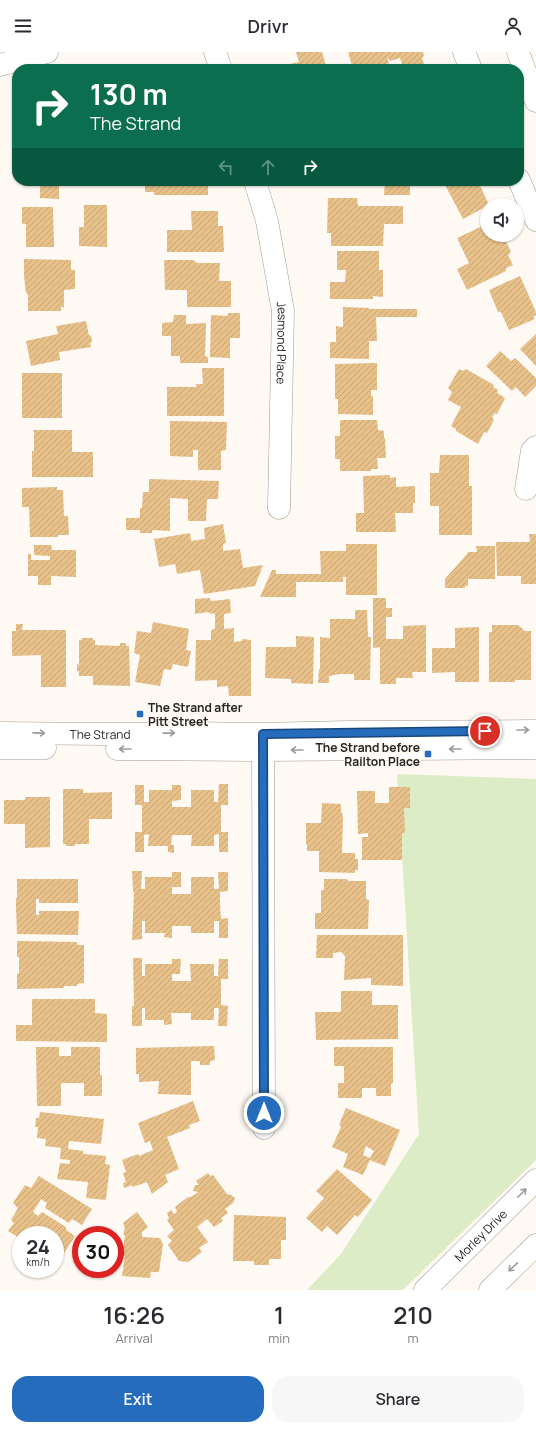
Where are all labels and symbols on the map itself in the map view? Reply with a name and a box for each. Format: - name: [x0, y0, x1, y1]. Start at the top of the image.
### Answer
- street label: Jesmond Place: [273, 300, 292, 384]
- place label: The Strand after Pitt Street: [148, 699, 243, 730]
- marker: The Strand after Pitt Street: [135, 709, 145, 719]
- pin: [468, 714, 502, 748]
- street label: The Strand: [69, 725, 131, 743]
- one-way arrow: [516, 726, 529, 734]
- one-way arrow: [32, 729, 45, 737]
- one-way arrow: [162, 729, 175, 737]
- place label: The Strand before Railton Place: [316, 739, 420, 770]
- one-way arrow: [119, 745, 132, 753]
- one-way arrow: [449, 745, 462, 753]
- one-way arrow: [291, 746, 304, 754]
- marker: The Strand before Railton Place: [423, 749, 433, 759]
- position arrow: [243, 1092, 285, 1134]
- one-way arrow: [517, 1189, 527, 1198]
- street label: Morley Drive: [450, 1205, 511, 1265]
- speed limit sign: 30: [72, 1226, 124, 1278]
- one-way arrow: [508, 1263, 518, 1272]

